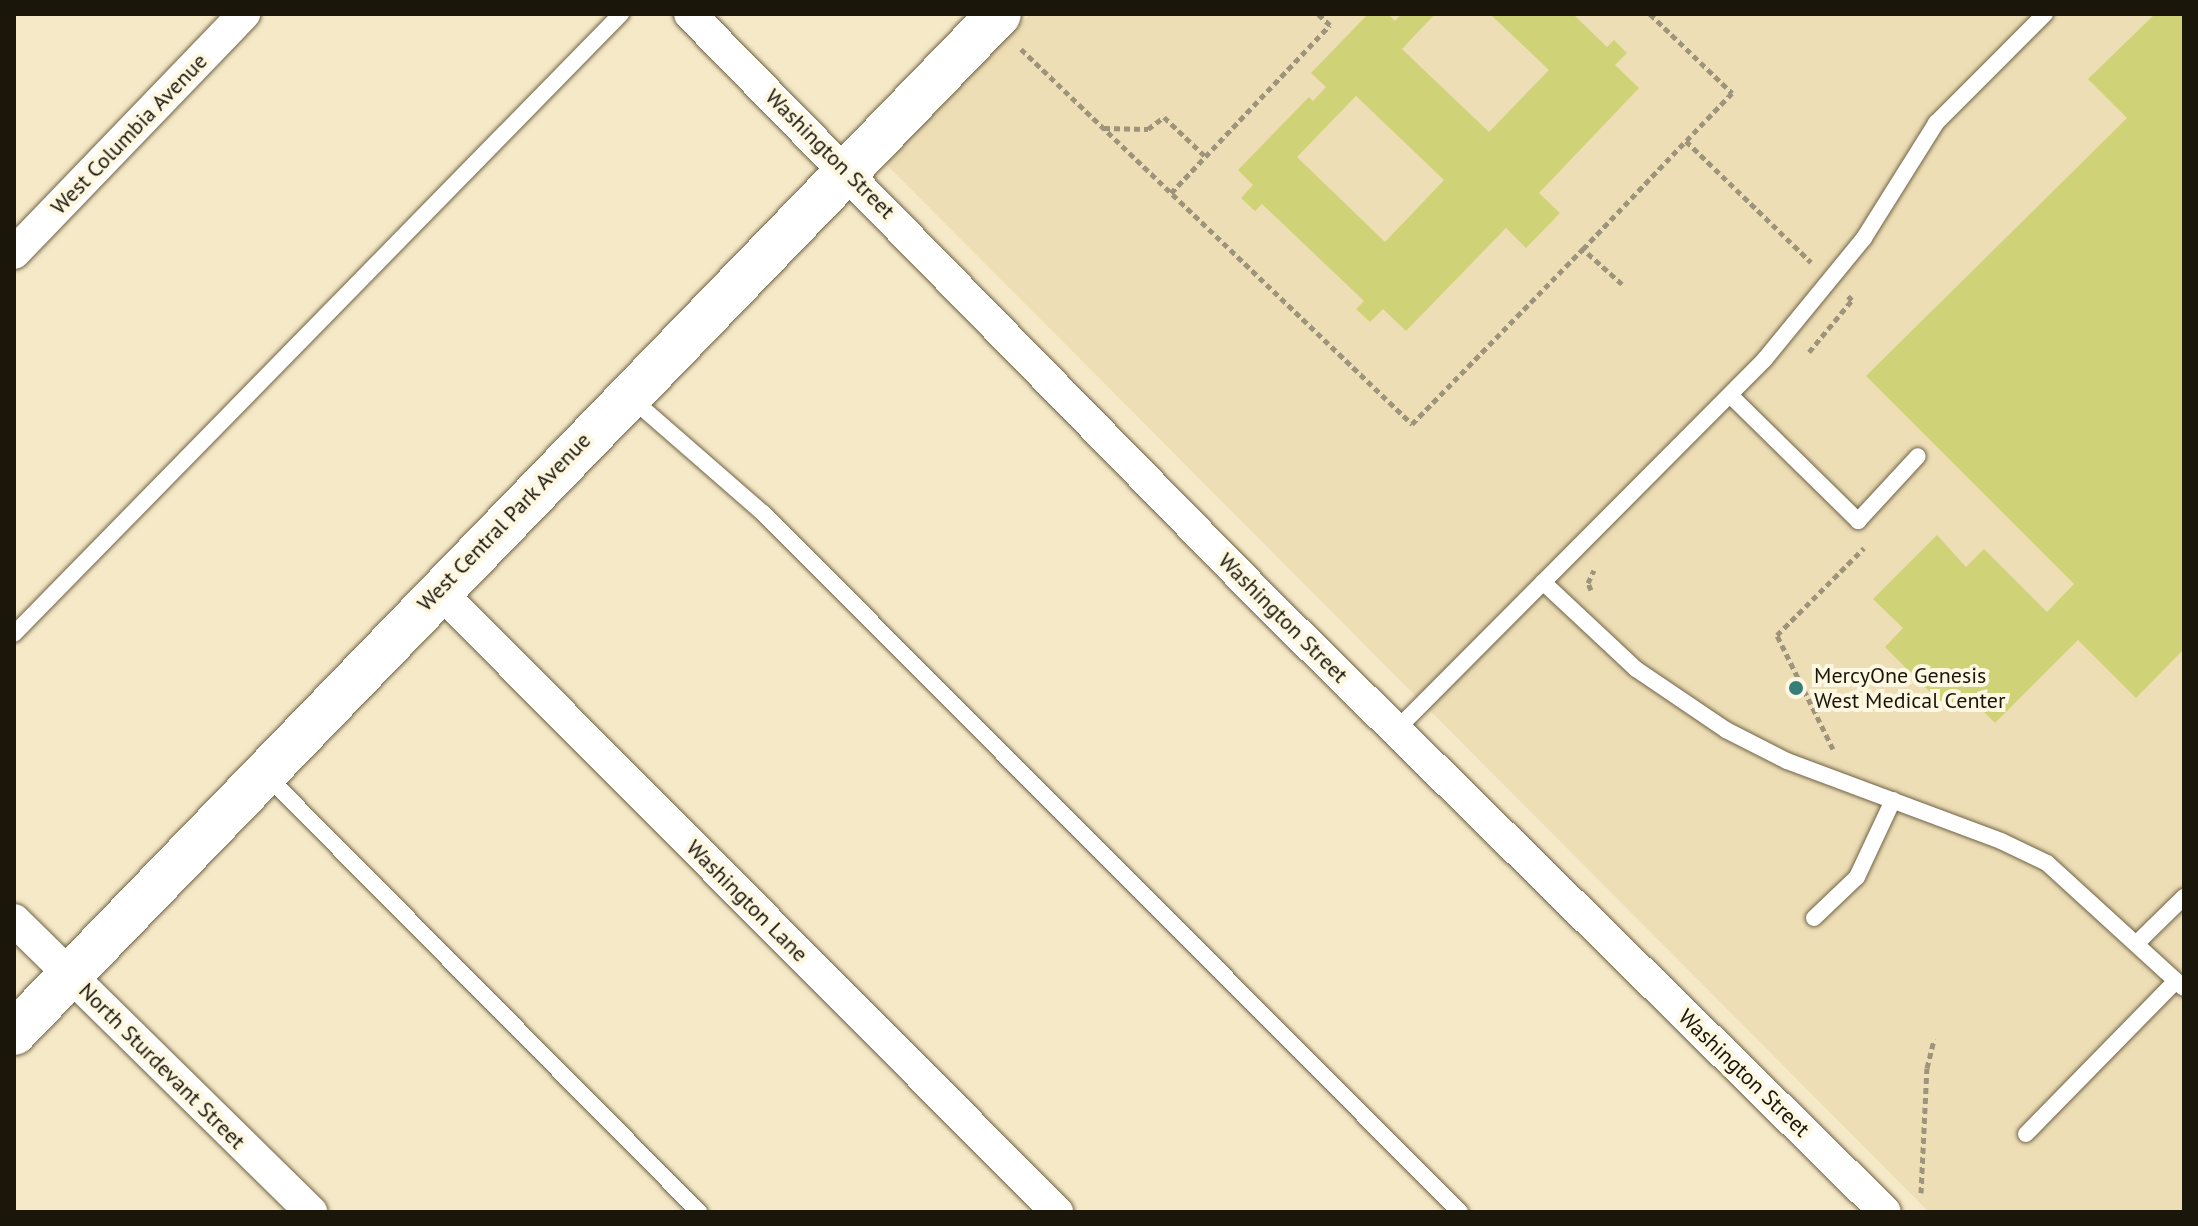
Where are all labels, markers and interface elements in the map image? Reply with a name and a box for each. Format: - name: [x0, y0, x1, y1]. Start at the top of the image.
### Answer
- street label: West Columbia Avenue: [45, 48, 213, 220]
- street label: Washington Street: [760, 84, 900, 224]
- street label: West Central Park Avenue: [411, 427, 597, 617]
- street label: Washington Street: [1213, 548, 1353, 688]
- place label: MercyOne Genesis West Medical Center: [1814, 662, 2005, 714]
- marker: MercyOne Genesis West Medical Center: [1785, 677, 1807, 699]
- street label: Washington Lane: [681, 835, 813, 967]
- street label: North Sturdevant Street: [73, 977, 251, 1155]
- street label: Washington Street: [1673, 1004, 1815, 1142]

